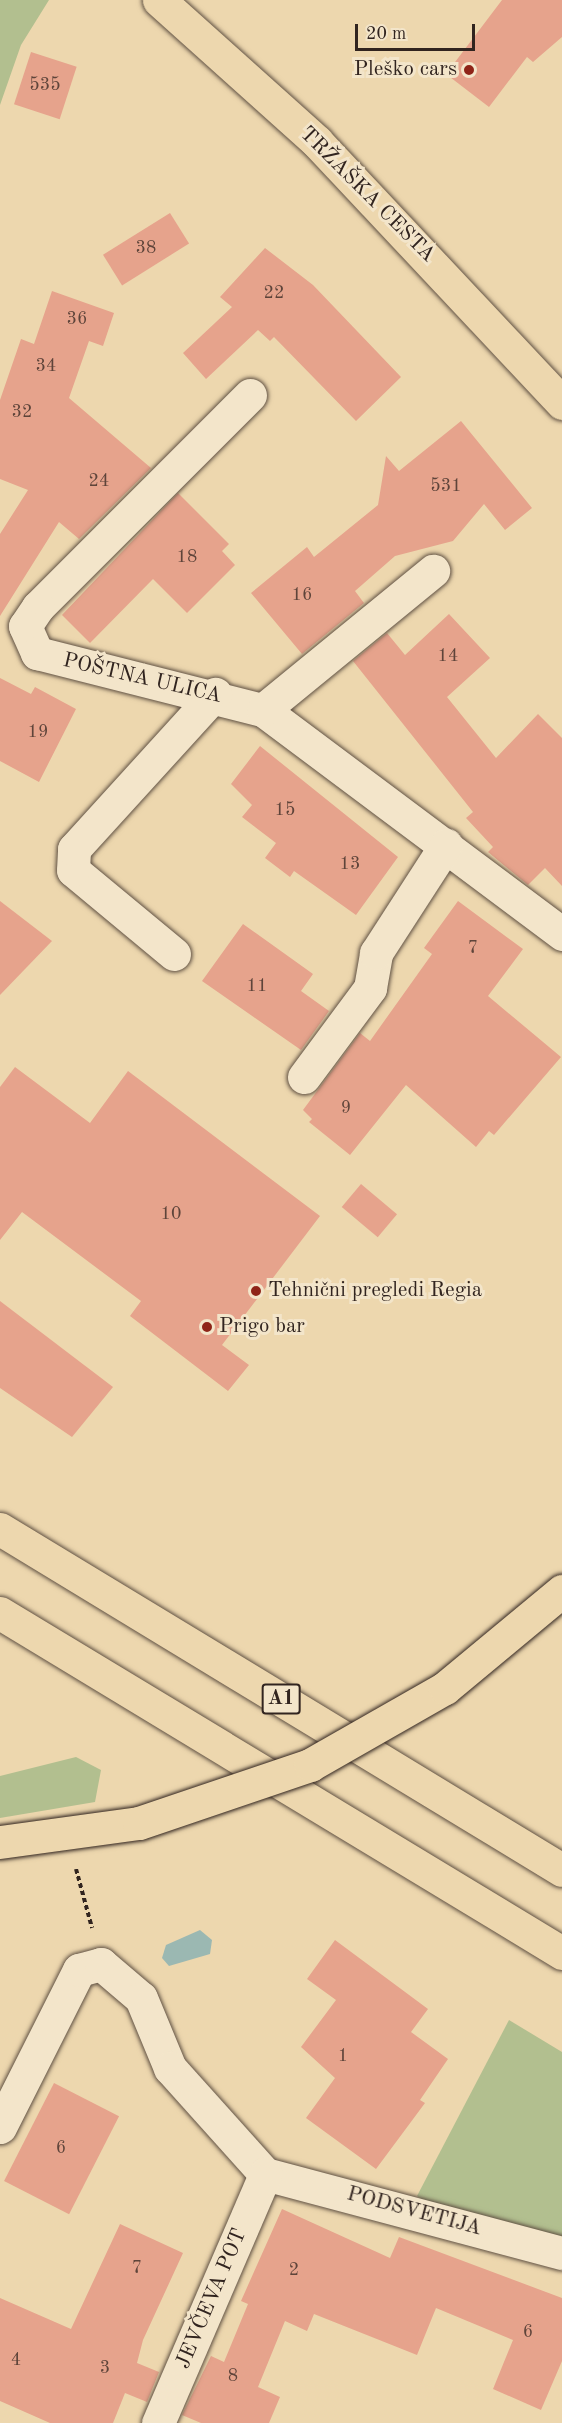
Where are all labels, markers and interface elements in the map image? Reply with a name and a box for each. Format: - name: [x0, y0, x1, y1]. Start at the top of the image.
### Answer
- scale bar: [358, 12, 478, 50]
- text: 20 m: [366, 25, 406, 43]
- place label: Pleško cars: [354, 57, 457, 83]
- marker: Pleško cars: [462, 63, 476, 77]
- house number: 535: [29, 74, 61, 96]
- street label: TRŽAŠKA CESTA: [294, 122, 440, 268]
- house number: 38: [136, 237, 156, 259]
- house number: 22: [264, 282, 284, 304]
- house number: 36: [67, 308, 87, 330]
- house number: 34: [36, 355, 56, 377]
- house number: 32: [12, 401, 32, 423]
- house number: 24: [89, 470, 109, 492]
- house number: 531: [430, 475, 462, 497]
- house number: 18: [177, 546, 197, 568]
- house number: 16: [292, 584, 312, 606]
- house number: 14: [438, 645, 458, 667]
- street label: POŠTNA ULICA: [60, 648, 224, 710]
- house number: 19: [28, 721, 48, 743]
- house number: 15: [275, 799, 295, 821]
- house number: 13: [340, 853, 360, 875]
- house number: 7: [468, 937, 478, 959]
- house number: 11: [247, 975, 267, 997]
- house number: 9: [341, 1097, 351, 1119]
- house number: 10: [161, 1203, 181, 1225]
- place label: Tehnični pregledi Regia: [268, 1278, 482, 1304]
- marker: Tehnični pregledi Regia: [249, 1284, 263, 1298]
- place label: Prigo bar: [219, 1314, 305, 1340]
- marker: Prigo bar: [200, 1320, 214, 1334]
- road number: A1: [262, 1682, 300, 1716]
- house number: 1: [338, 2045, 348, 2067]
- house number: 6: [56, 2137, 66, 2159]
- street label: PODSVETIJA: [344, 2182, 484, 2242]
- street label: JEVČEVA POT: [171, 2225, 253, 2373]
- house number: 7: [132, 2257, 142, 2279]
- house number: 2: [289, 2259, 299, 2281]
- house number: 6: [523, 2321, 533, 2343]
- house number: 4: [11, 2349, 21, 2371]
- house number: 3: [100, 2357, 110, 2379]
- house number: 8: [228, 2365, 238, 2387]

